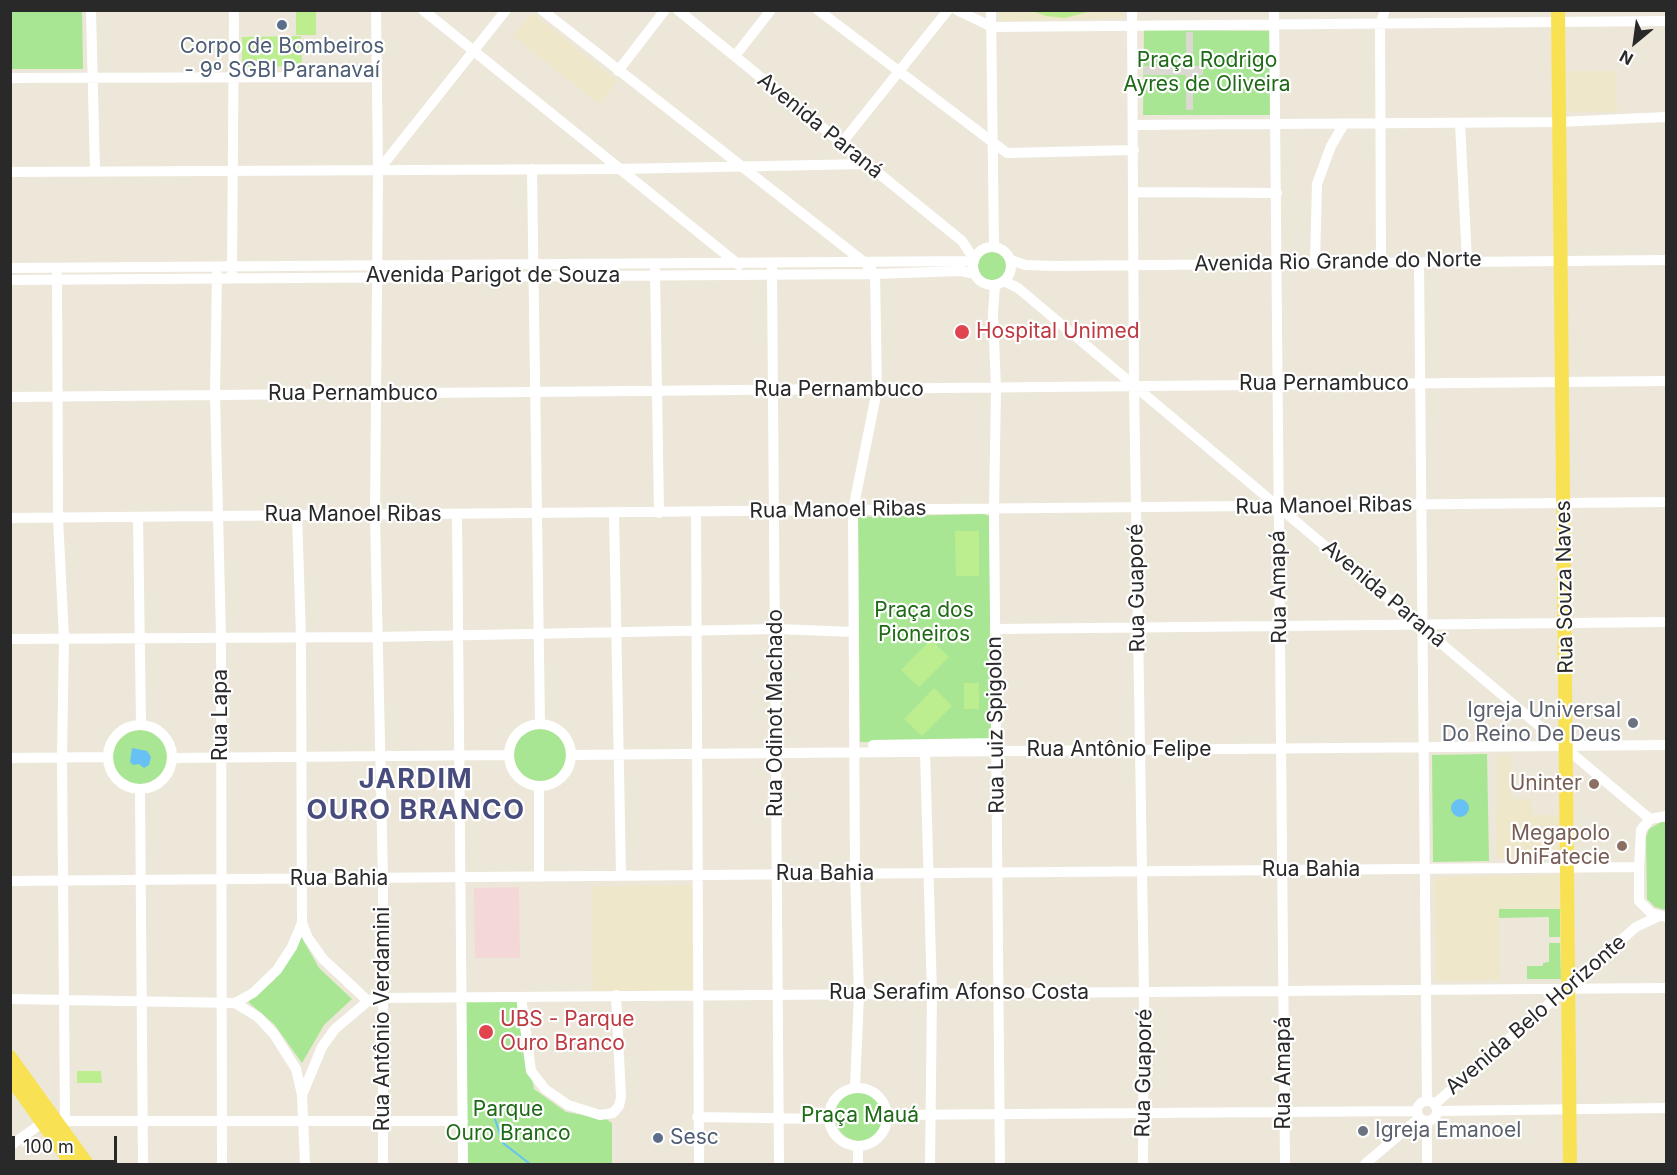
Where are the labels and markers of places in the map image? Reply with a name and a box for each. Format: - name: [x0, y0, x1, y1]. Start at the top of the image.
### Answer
- marker: Corpo de Bombeiros - 9º SGBI Paranavaí: [275, 18, 289, 32]
- place label: Corpo de Bombeiros - 9º SGBI Paranavaí: [180, 34, 384, 84]
- place label: Hospital Unimed: [976, 319, 1140, 345]
- marker: Hospital Unimed: [953, 323, 971, 341]
- place label: Igreja Universal Do Reino De Deus: [1442, 698, 1621, 748]
- marker: Igreja Universal Do Reino De Deus: [1626, 716, 1640, 730]
- place label: Uninter: [1510, 771, 1582, 797]
- marker: Uninter: [1587, 777, 1601, 791]
- place label: Megapolo UniFatecie: [1505, 821, 1610, 871]
- marker: Megapolo UniFatecie: [1615, 839, 1629, 853]
- place label: UBS - Parque Ouro Branco: [500, 1007, 635, 1057]
- marker: UBS - Parque Ouro Branco: [477, 1023, 495, 1041]
- place label: Igreja Emanoel: [1375, 1118, 1521, 1144]
- marker: Igreja Emanoel: [1356, 1124, 1370, 1138]
- place label: Sesc: [670, 1125, 719, 1151]
- marker: Sesc: [651, 1131, 665, 1145]

